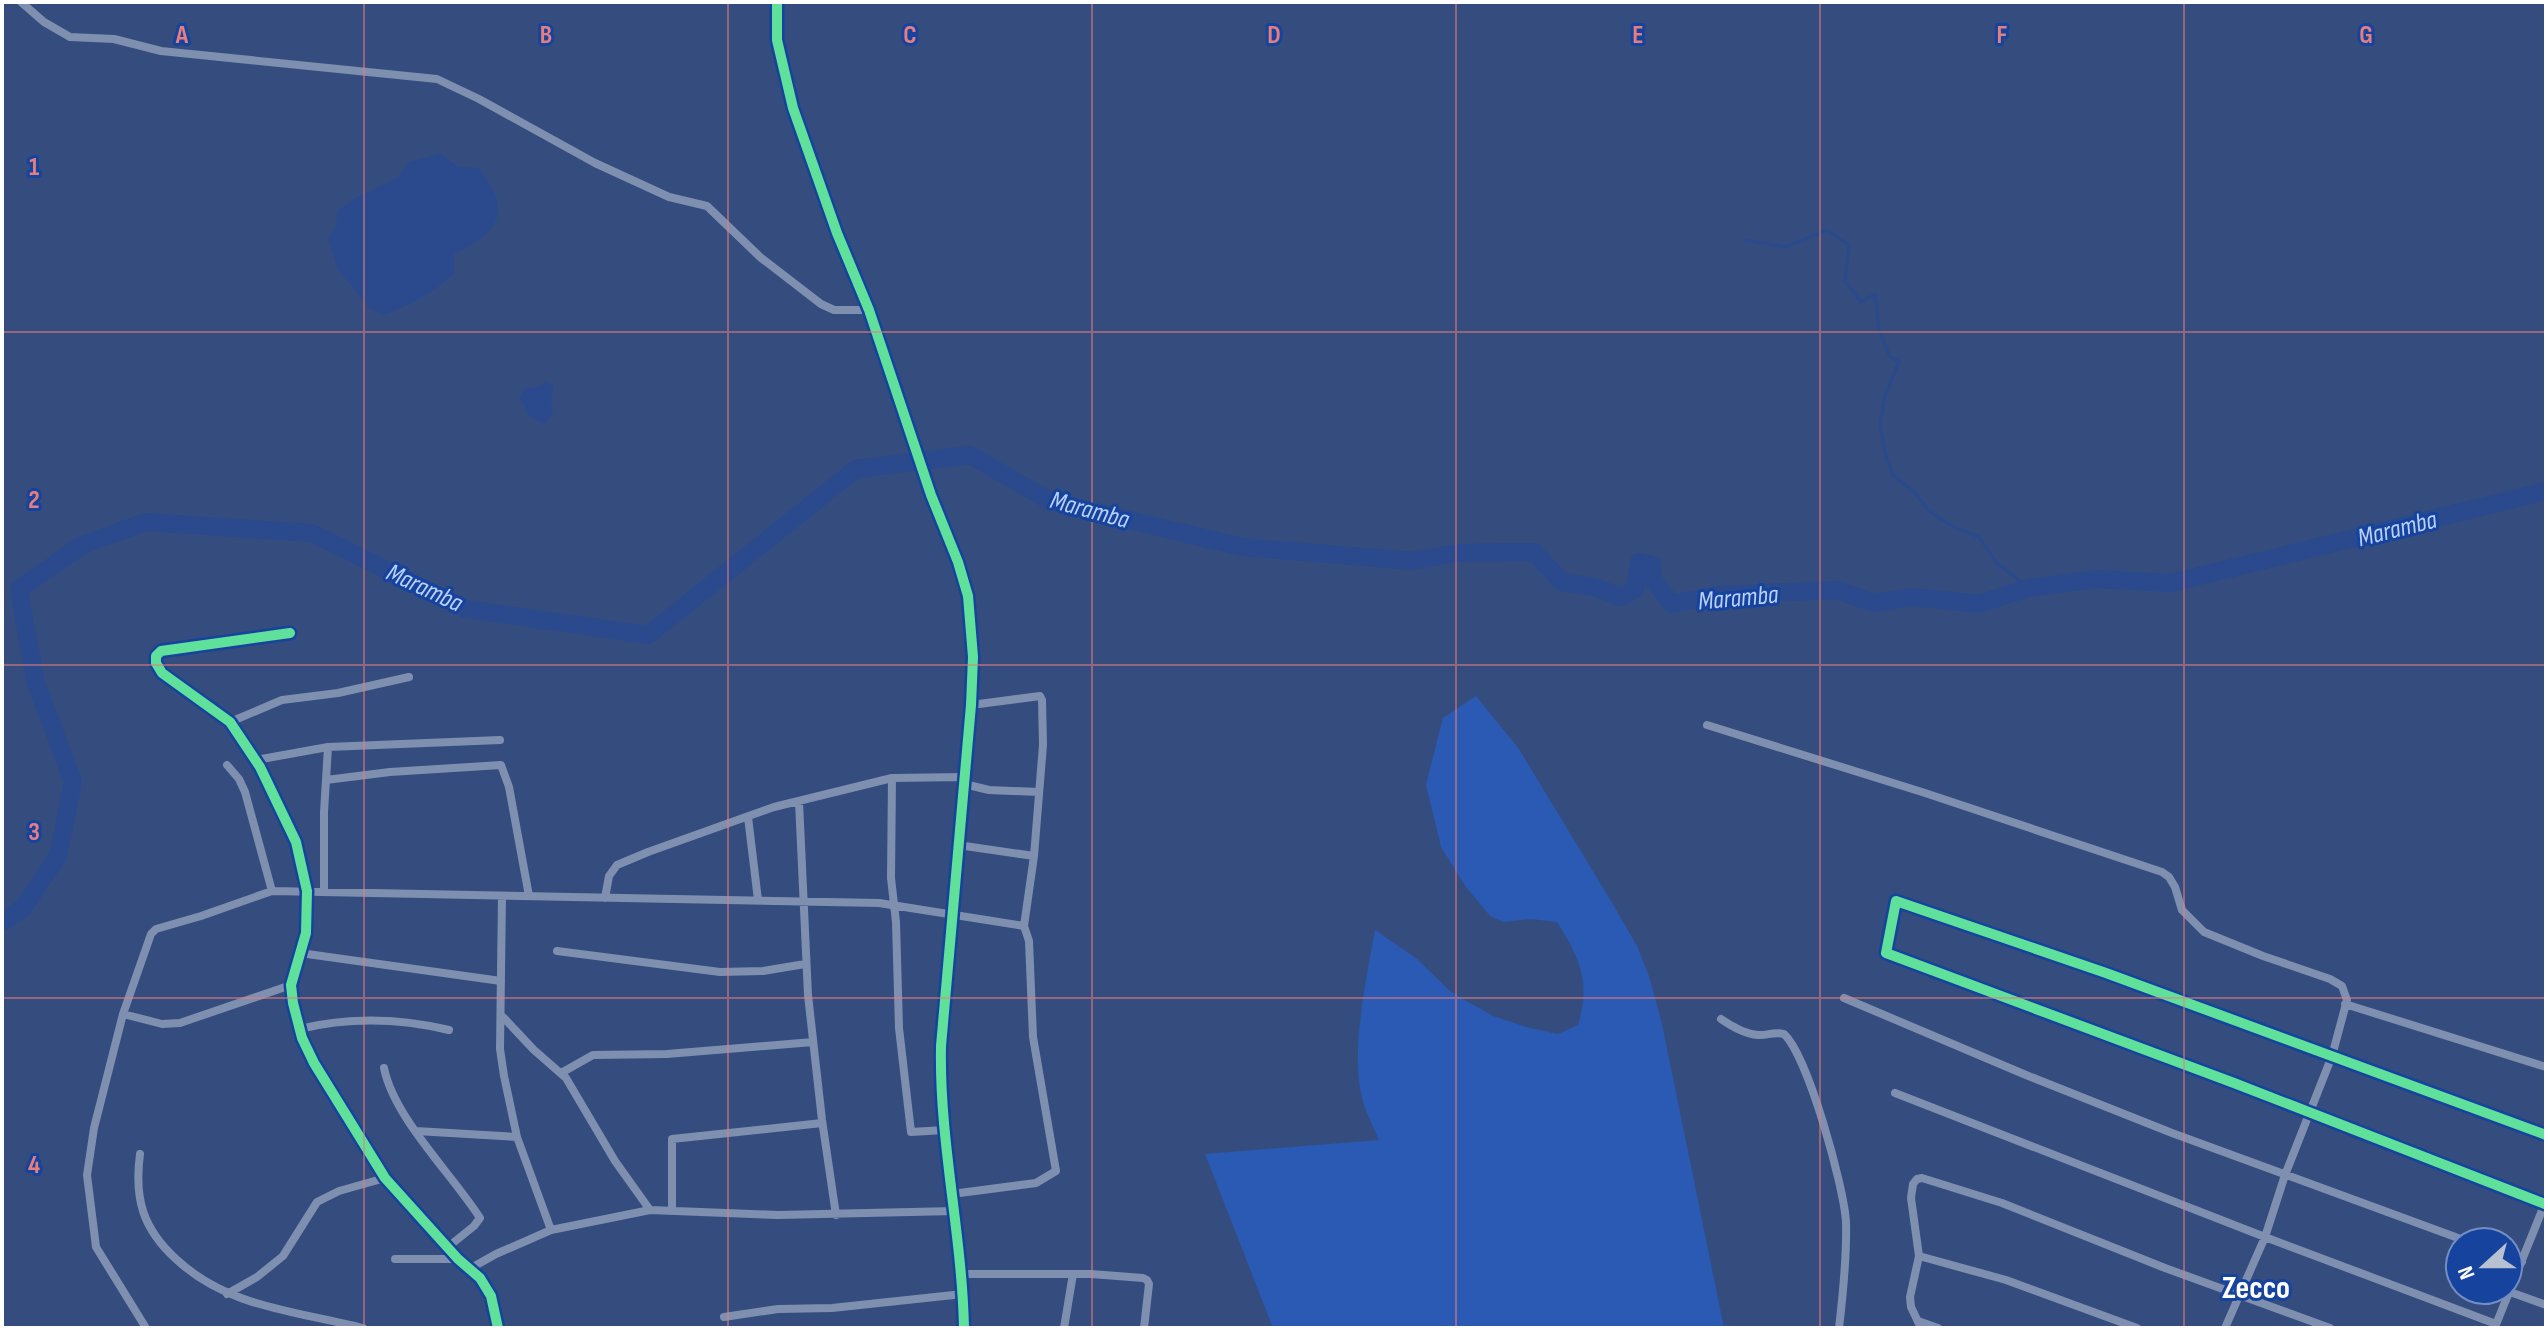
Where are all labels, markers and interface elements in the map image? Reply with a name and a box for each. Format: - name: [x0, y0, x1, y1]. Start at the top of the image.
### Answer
- text: A: [175, 20, 189, 51]
- text: B: [540, 20, 552, 51]
- text: C: [903, 20, 917, 51]
- text: D: [1267, 20, 1281, 51]
- text: E: [1632, 20, 1644, 51]
- text: F: [1997, 20, 2008, 51]
- text: G: [2359, 20, 2373, 51]
- text: 1: [29, 152, 39, 183]
- text: 2: [28, 485, 40, 516]
- water label: Maramba: [1047, 485, 1133, 536]
- water label: Maramba: [2355, 505, 2441, 554]
- water label: Maramba: [381, 557, 468, 620]
- water label: Maramba: [1697, 580, 1780, 617]
- text: 3: [28, 817, 40, 848]
- text: 4: [28, 1150, 40, 1181]
- north arrow: [2444, 1226, 2524, 1306]
- text: N: [2452, 1262, 2481, 1283]
- district label: Zecco: [2222, 1269, 2290, 1308]

